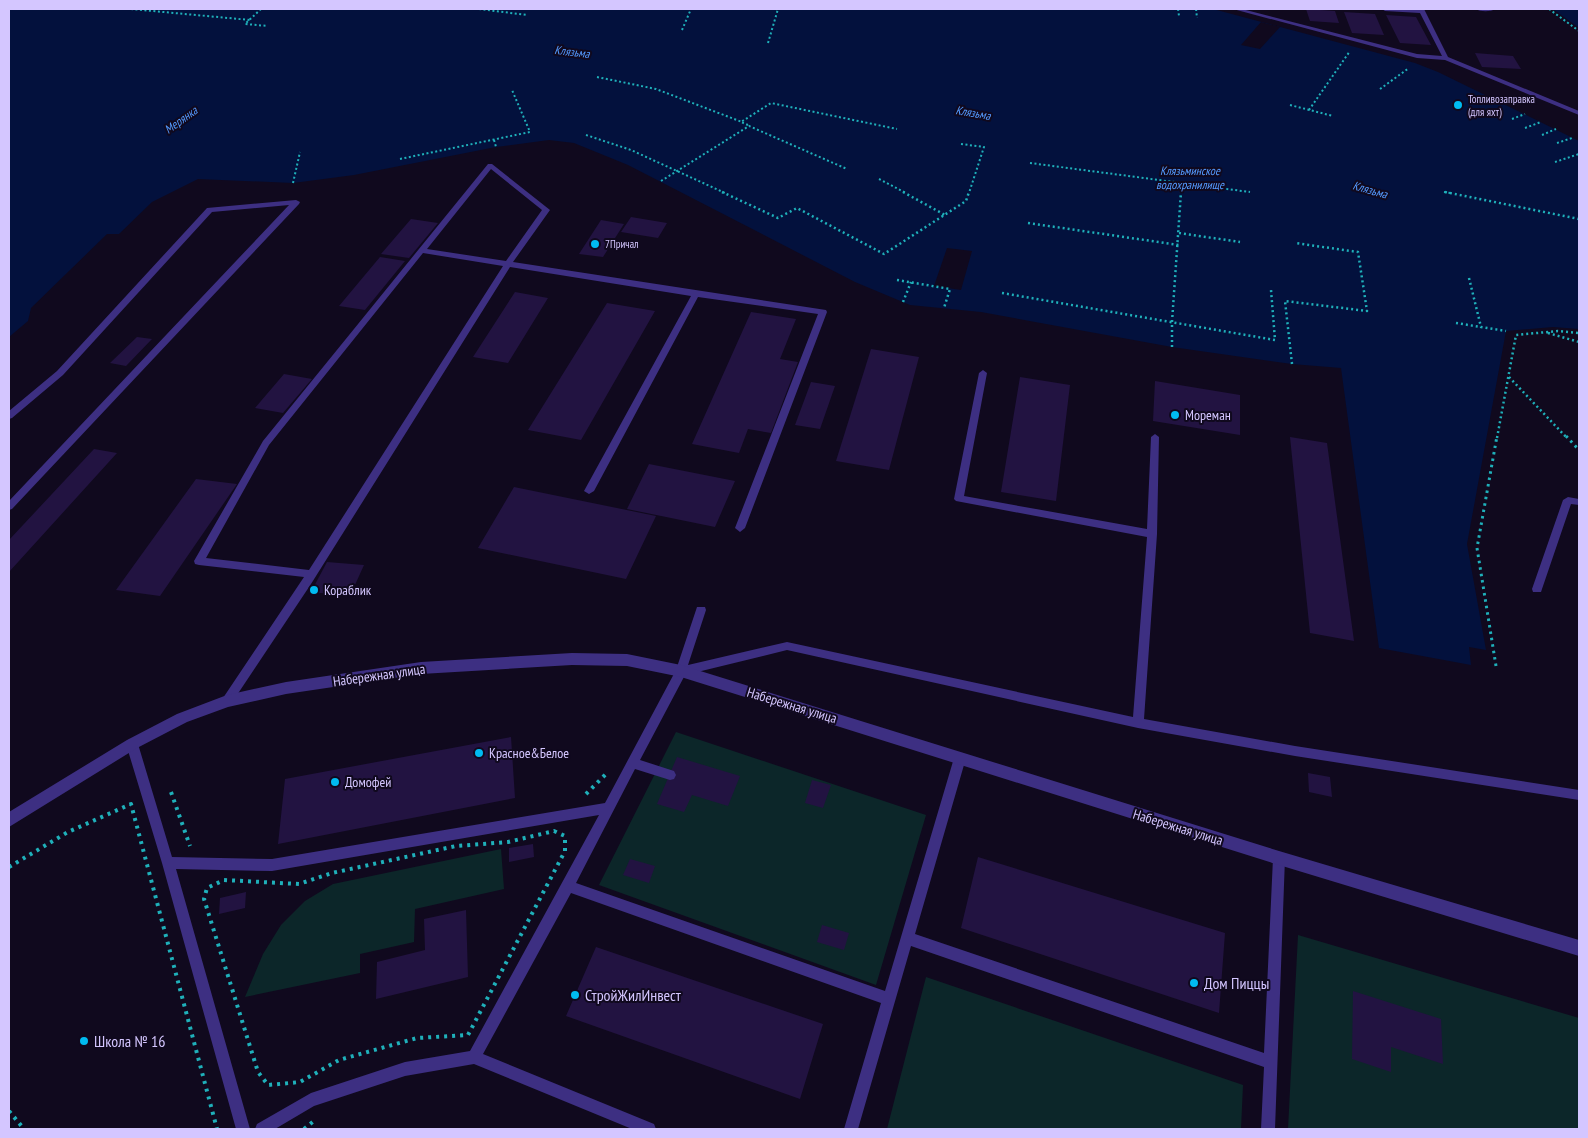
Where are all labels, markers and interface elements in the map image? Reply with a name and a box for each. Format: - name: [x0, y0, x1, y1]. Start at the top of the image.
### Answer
- water label: Клязьма: [554, 42, 592, 61]
- place label: Топливозаправка (для яхт): [1468, 92, 1535, 119]
- marker: Топливозаправка (для яхт): [1452, 99, 1464, 111]
- water label: Мерянка: [161, 102, 201, 137]
- water label: Клязьма: [954, 102, 993, 123]
- water label: Клязьминское водохранилище: [1156, 163, 1225, 192]
- water label: Клязьма: [1351, 177, 1390, 202]
- place label: 7Причал: [605, 237, 639, 251]
- marker: 7Причал: [589, 238, 601, 250]
- place label: Мореман: [1185, 406, 1231, 424]
- marker: Мореман: [1169, 409, 1181, 421]
- place label: Кораблик: [324, 581, 372, 599]
- marker: Кораблик: [308, 584, 320, 596]
- street label: Набережная улица: [332, 660, 426, 690]
- street label: Набережная улица: [745, 683, 839, 727]
- place label: Красное&Белое: [489, 744, 569, 762]
- marker: Красное&Белое: [473, 747, 485, 759]
- place label: Домофей: [345, 773, 391, 791]
- marker: Домофей: [329, 776, 341, 788]
- street label: Набережная улица: [1131, 805, 1225, 849]
- place label: Дом Пиццы: [1204, 973, 1269, 993]
- marker: Дом Пиццы: [1188, 977, 1200, 989]
- place label: СтройЖилИнвест: [585, 985, 682, 1005]
- marker: СтройЖилИнвест: [569, 989, 581, 1001]
- place label: Школа № 16: [94, 1031, 165, 1051]
- marker: Школа № 16: [78, 1035, 90, 1047]

